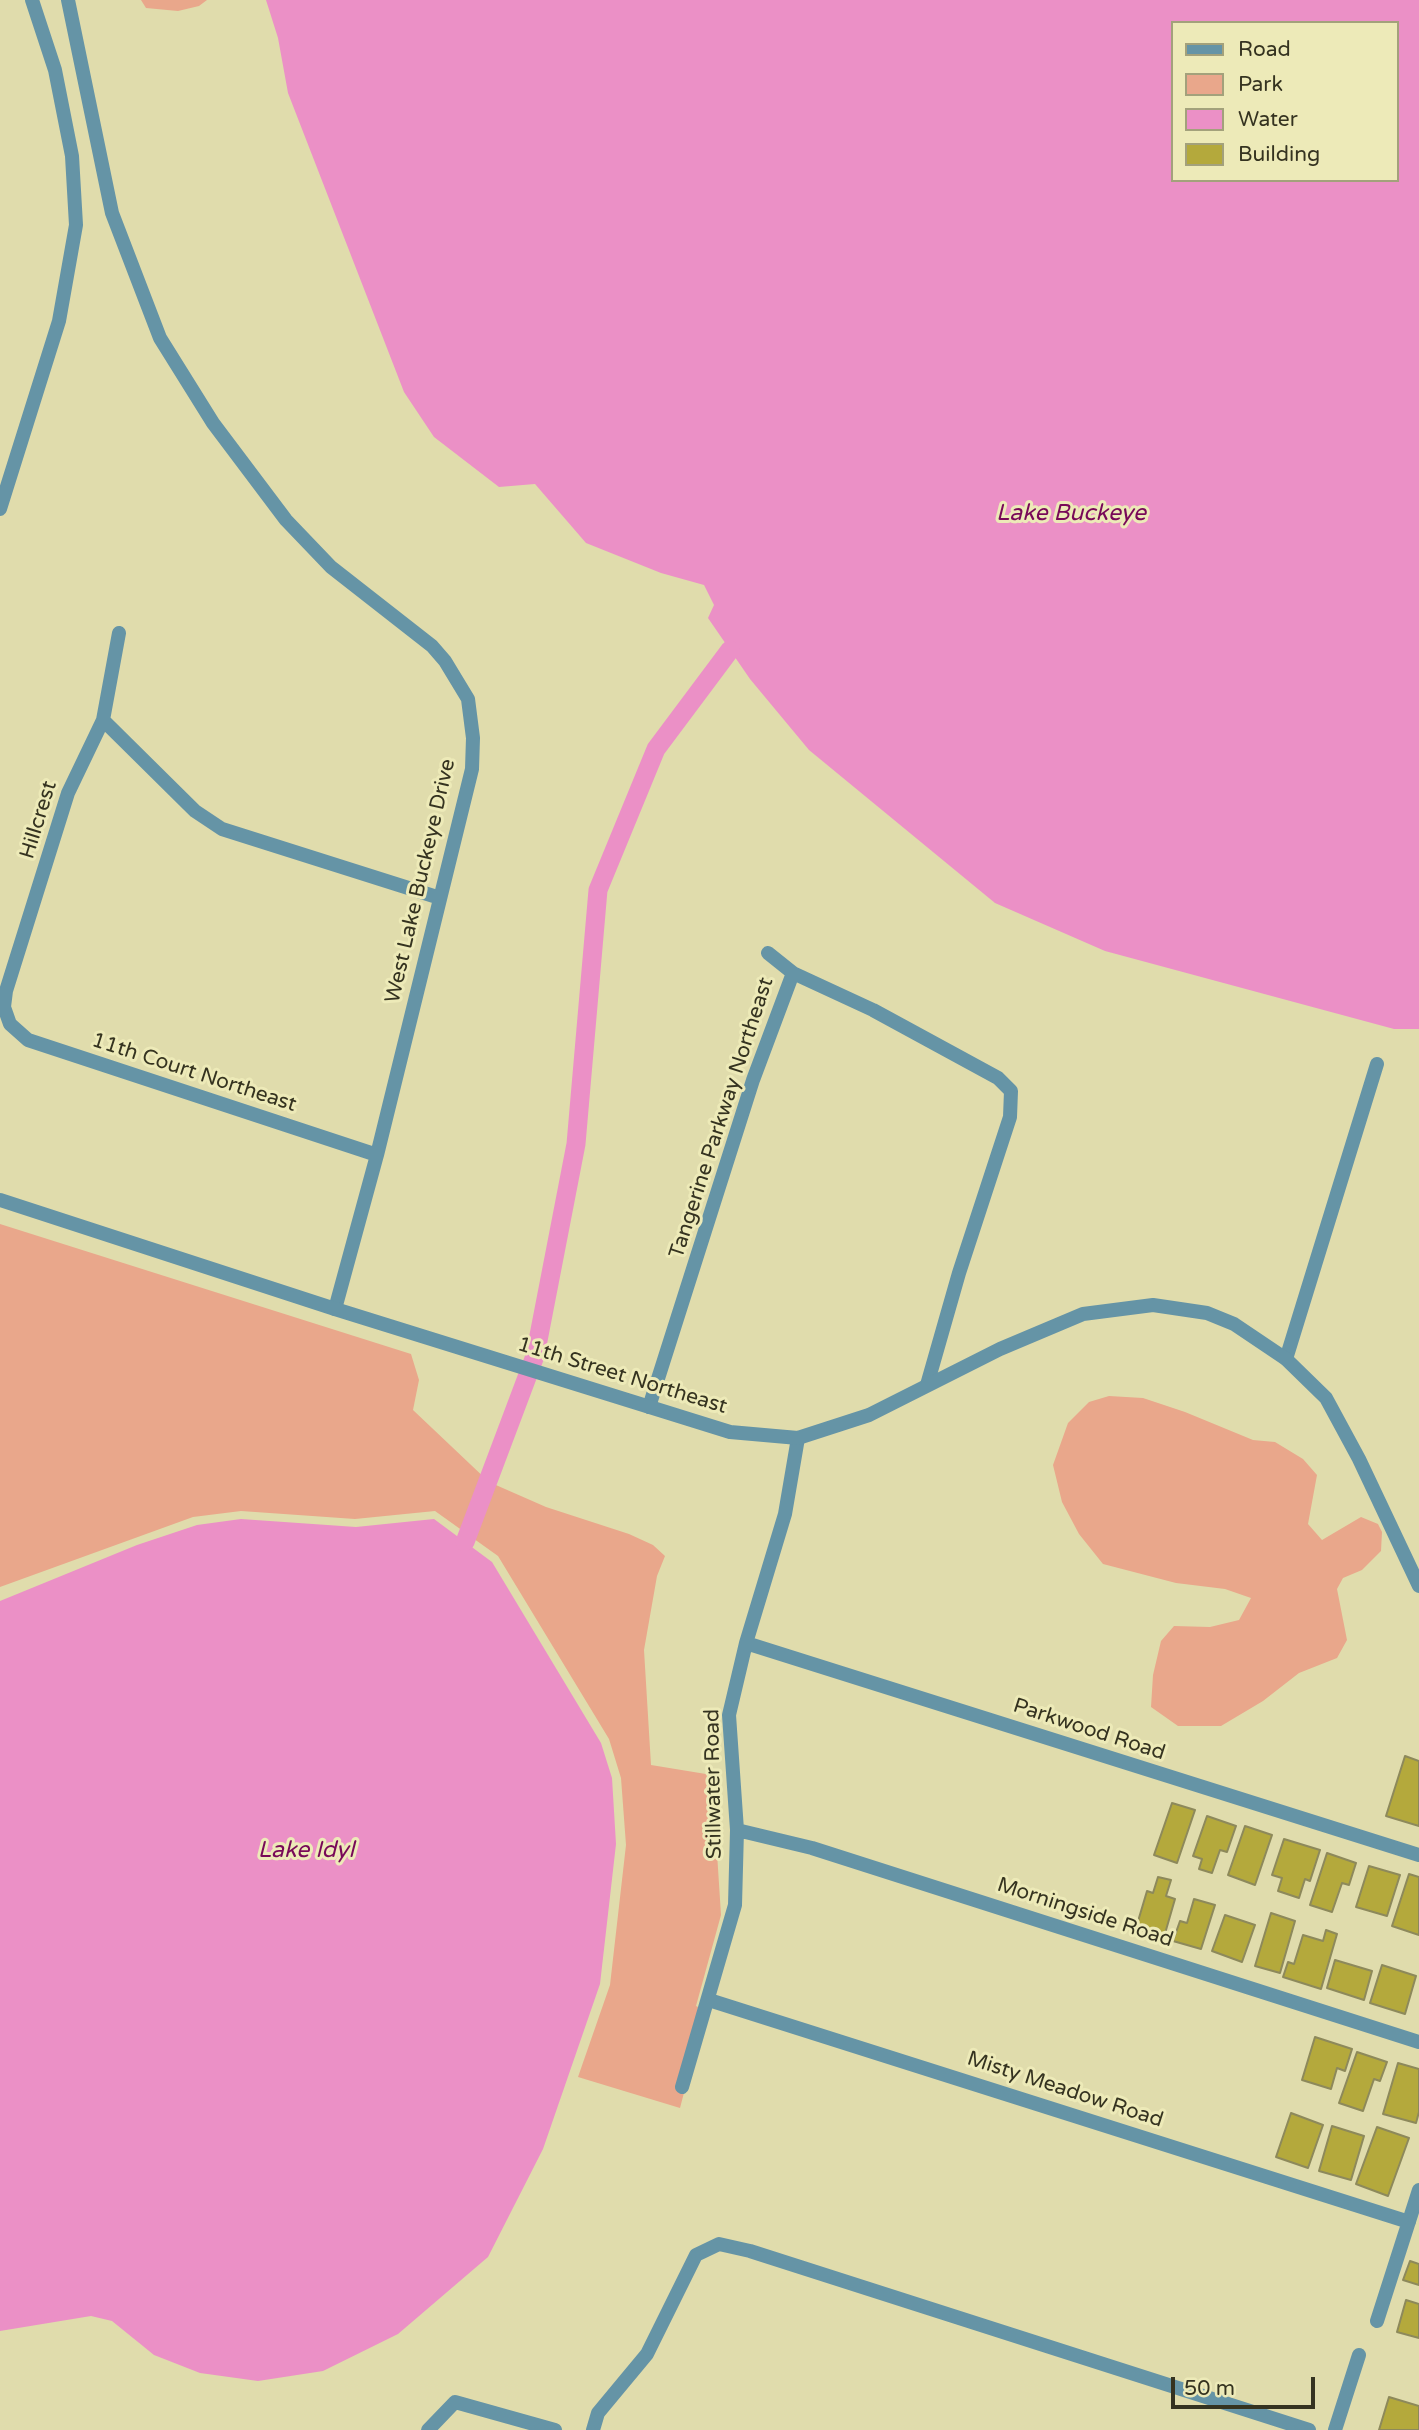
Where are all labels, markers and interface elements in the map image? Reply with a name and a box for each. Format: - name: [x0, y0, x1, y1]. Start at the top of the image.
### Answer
- legend: [1170, 21, 1398, 182]
- text: Road: [1238, 37, 1291, 62]
- text: Park: [1238, 72, 1283, 97]
- text: Water: [1238, 107, 1298, 132]
- text: Building: [1238, 142, 1320, 167]
- water label: Lake Buckeye: [996, 500, 1146, 528]
- street label: West Lake Buckeye Drive: [381, 756, 461, 1006]
- street label: Hillcrest: [15, 778, 63, 862]
- street label: Tangerine Parkway Northeast: [665, 974, 779, 1262]
- street label: 11th Court Northeast: [88, 1028, 300, 1118]
- street label: 11th Street Northeast: [514, 1332, 730, 1420]
- street label: Parkwood Road: [1010, 1694, 1168, 1766]
- street label: Stillwater Road: [700, 1709, 728, 1859]
- water label: Lake Idyl: [258, 1837, 354, 1865]
- street label: Morningside Road: [994, 1873, 1176, 1953]
- street label: Misty Meadow Road: [964, 2046, 1166, 2134]
- scale bar: [1174, 2364, 1318, 2408]
- text: 50 m: [1184, 2376, 1235, 2401]

